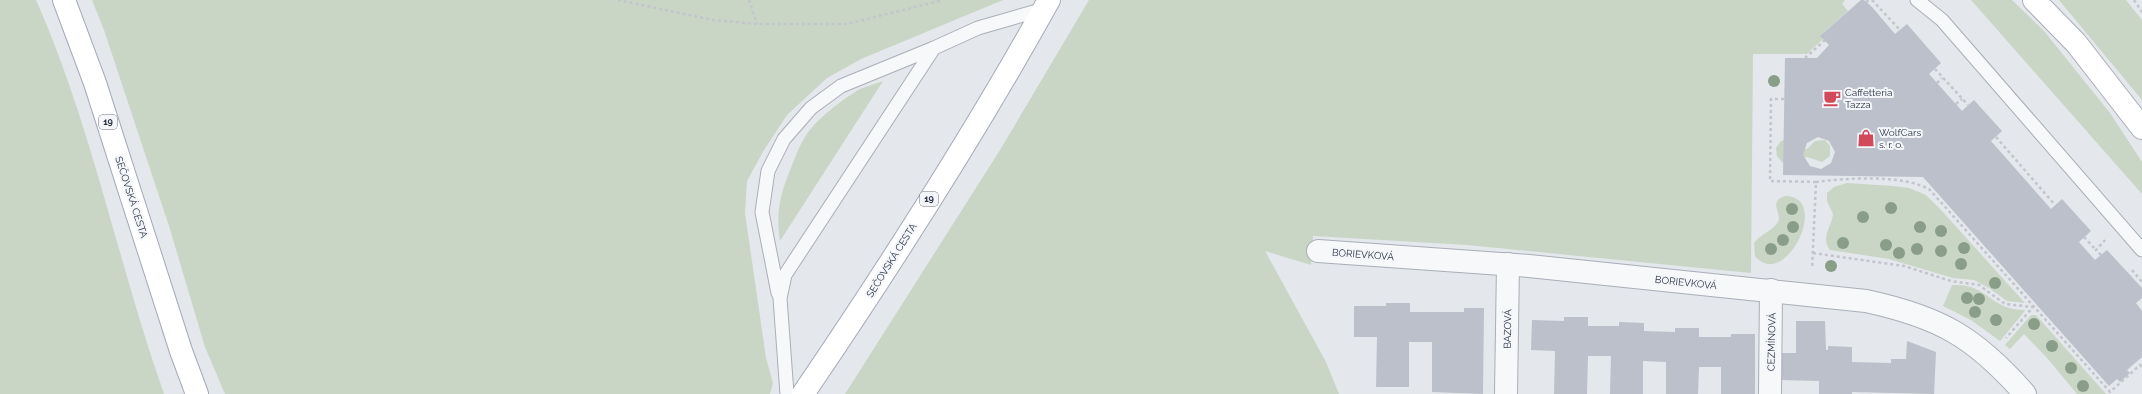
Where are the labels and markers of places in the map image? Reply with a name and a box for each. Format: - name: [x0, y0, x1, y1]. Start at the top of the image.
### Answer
- place label: Caffetteria Tazza: [1845, 87, 1892, 110]
- cafe icon: Caffetteria Tazza: [1822, 88, 1842, 108]
- place label: WolfCars s. r. o.: [1879, 127, 1922, 150]
- shop icon: WolfCars s. r. o.: [1856, 128, 1876, 148]

